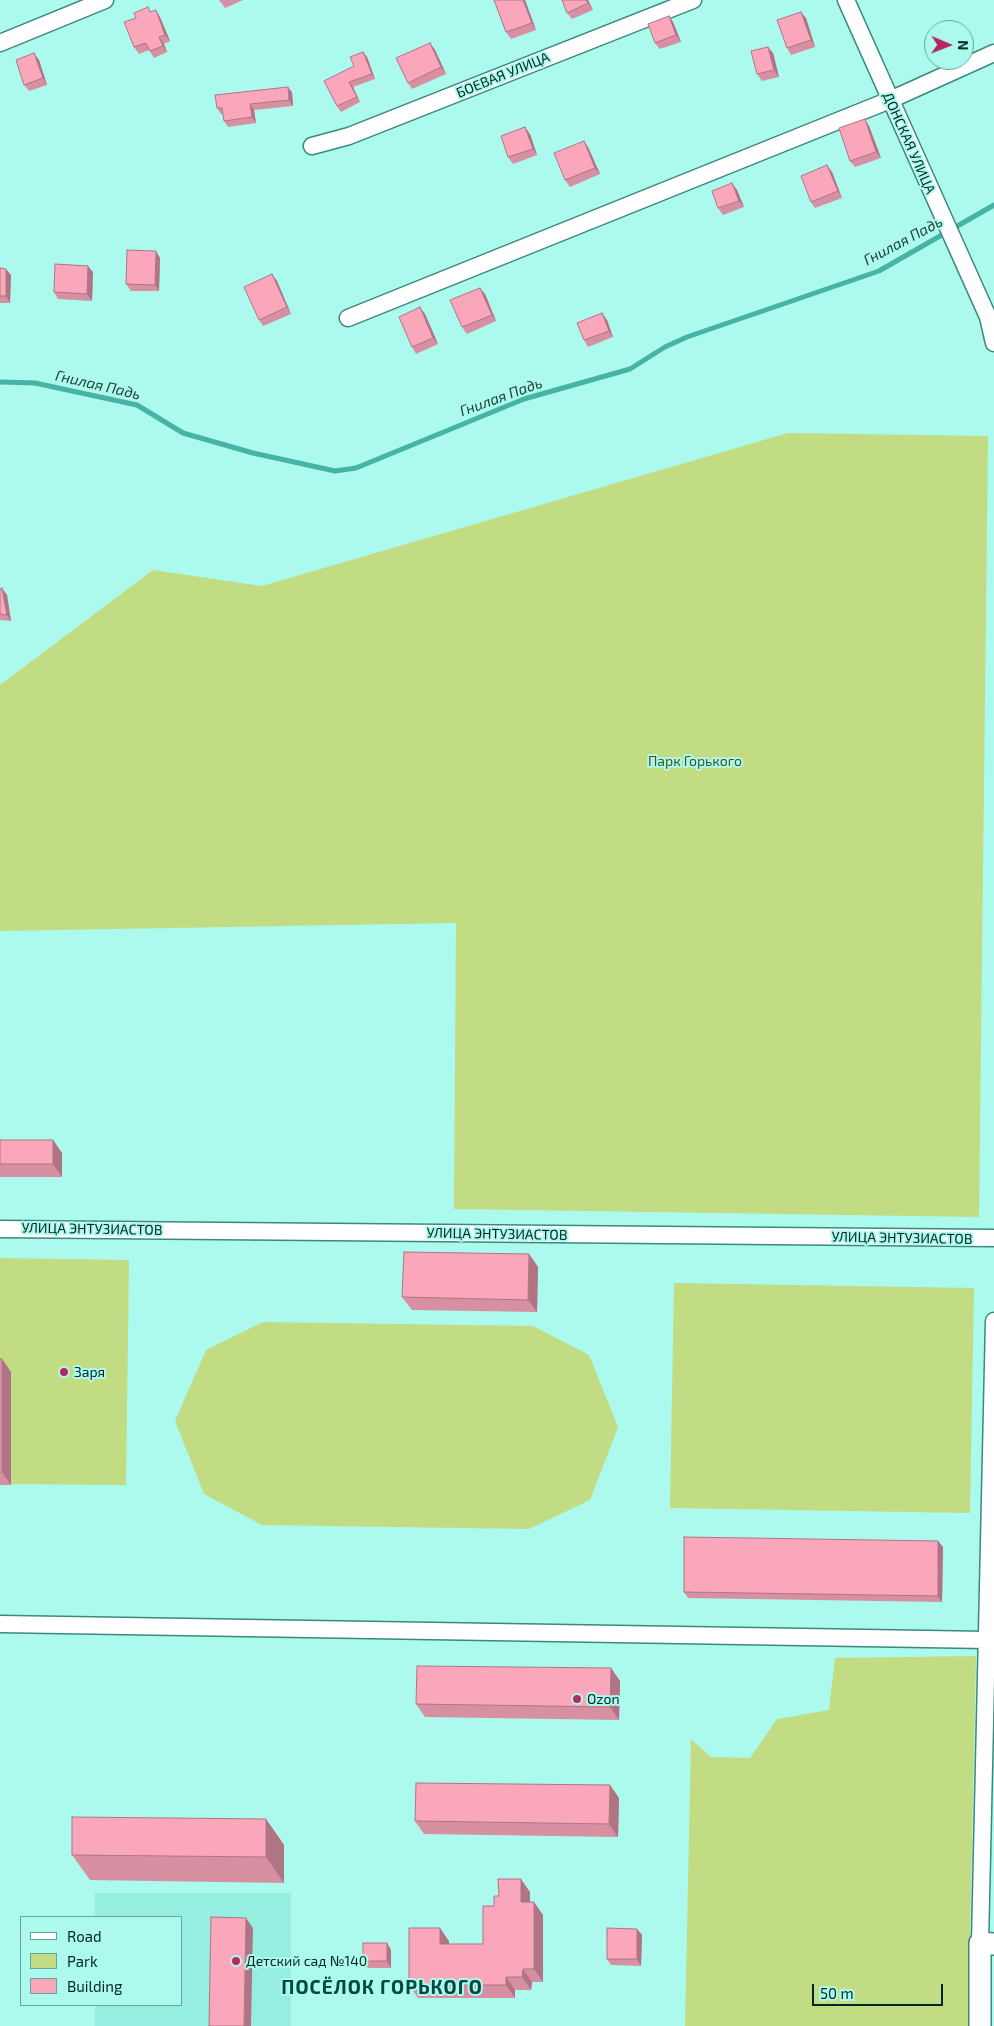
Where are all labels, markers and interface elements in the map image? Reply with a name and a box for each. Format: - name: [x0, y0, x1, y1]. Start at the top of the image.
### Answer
- north arrow: [924, 20, 974, 70]
- text: N: [955, 40, 972, 50]
- street label: БОЕВАЯ УЛИЦА: [454, 49, 552, 101]
- street label: ДОНСКАЯ УЛИЦА: [879, 90, 939, 196]
- water label: Гнилая Падь: [860, 213, 946, 269]
- water label: Гнилая Падь: [54, 366, 142, 404]
- water label: Гнилая Падь: [457, 374, 545, 420]
- park label: Парк Горького: [648, 753, 742, 769]
- street label: УЛИЦА ЭНТУЗИАСТОВ: [21, 1219, 163, 1239]
- street label: УЛИЦА ЭНТУЗИАСТОВ: [426, 1224, 568, 1244]
- street label: УЛИЦА ЭНТУЗИАСТОВ: [831, 1228, 973, 1248]
- place label: Заря: [74, 1364, 105, 1380]
- marker: Заря: [58, 1366, 70, 1378]
- place label: Ozon: [587, 1691, 620, 1707]
- marker: Ozon: [571, 1693, 583, 1705]
- legend: [20, 1916, 182, 2006]
- text: Road: [67, 1927, 102, 1945]
- text: Park: [67, 1952, 98, 1970]
- place label: Детский сад №140: [246, 1953, 367, 1969]
- marker: Детский сад №140: [230, 1955, 242, 1967]
- scale bar: [814, 1974, 945, 2006]
- text: Building: [67, 1977, 122, 1995]
- district label: ПОСЁЛОК ГОРЬКОГО: [279, 1977, 485, 1999]
- text: 50 m: [820, 1984, 854, 2002]

